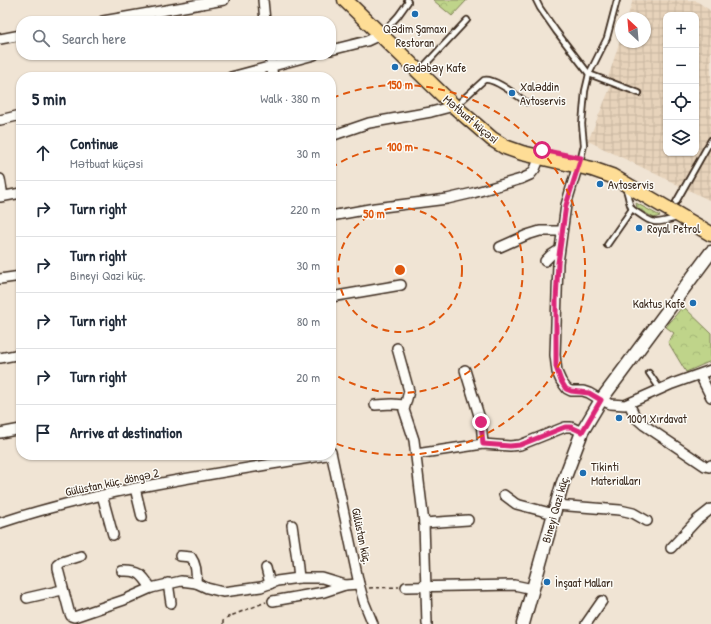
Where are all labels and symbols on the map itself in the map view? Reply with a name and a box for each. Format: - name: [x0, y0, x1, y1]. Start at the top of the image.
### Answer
- marker: Qədim Şamaxı Restoran: [410, 9, 420, 19]
- north arrow: [615, 12, 651, 48]
- place label: Qədim Şamaxı Restoran: [383, 20, 447, 51]
- place label: Gədəbəy Kafe: [403, 59, 467, 76]
- marker: Gədəbəy Kafe: [390, 62, 400, 72]
- text: 150 m: [387, 76, 413, 93]
- place label: Xaləddin Avtoservis: [520, 78, 566, 109]
- marker: Xaləddin Avtoservis: [507, 88, 517, 98]
- street label: Mətbuat küçəsi: [440, 91, 502, 147]
- text: 100 m: [387, 138, 413, 155]
- route start: [533, 141, 551, 159]
- place label: Avtoservis: [608, 176, 654, 193]
- marker: Avtoservis: [595, 179, 605, 189]
- text: 50 m: [363, 205, 385, 222]
- place label: Royal Petrol: [647, 220, 701, 237]
- marker: Royal Petrol: [634, 223, 644, 233]
- centre of rings: [393, 263, 407, 277]
- place label: Kaktus Kafe: [633, 295, 685, 312]
- marker: Kaktus Kafe: [688, 298, 698, 308]
- place label: 1001 Xırdavat: [627, 410, 688, 427]
- route end: [472, 413, 490, 431]
- marker: 1001 Xırdavat: [614, 413, 624, 423]
- place label: Tikinti Materialları: [591, 458, 641, 489]
- street label: Gülüstan küç. döngə 2: [64, 464, 161, 500]
- marker: Tikinti Materialları: [578, 468, 588, 478]
- street label: Bineyi Qazi küç.: [537, 473, 573, 545]
- street label: Gülüstan küç.: [348, 506, 376, 566]
- place label: İnşaat Malları: [555, 574, 613, 591]
- marker: İnşaat Malları: [542, 577, 552, 587]

